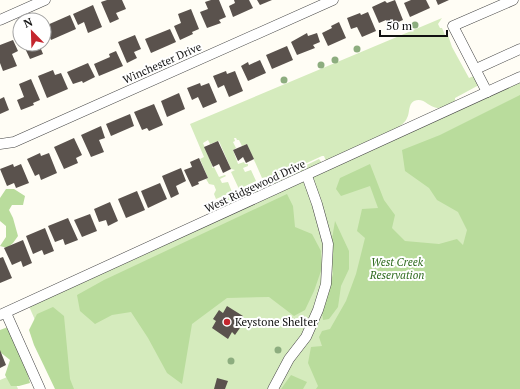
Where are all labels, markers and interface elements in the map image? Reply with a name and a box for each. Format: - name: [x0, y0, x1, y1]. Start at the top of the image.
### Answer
- north arrow: [12, 12, 52, 52]
- scale bar: [380, 12, 447, 38]
- text: N: [22, 14, 35, 31]
- text: 50 m: [386, 18, 413, 33]
- street label: Winchester Drive: [120, 39, 204, 87]
- street label: West Ridgewood Drive: [202, 156, 308, 215]
- park label: West Creek Reservation: [369, 255, 424, 282]
- place label: Keystone Shelter: [235, 315, 318, 329]
- marker: Keystone Shelter: [222, 317, 232, 327]

